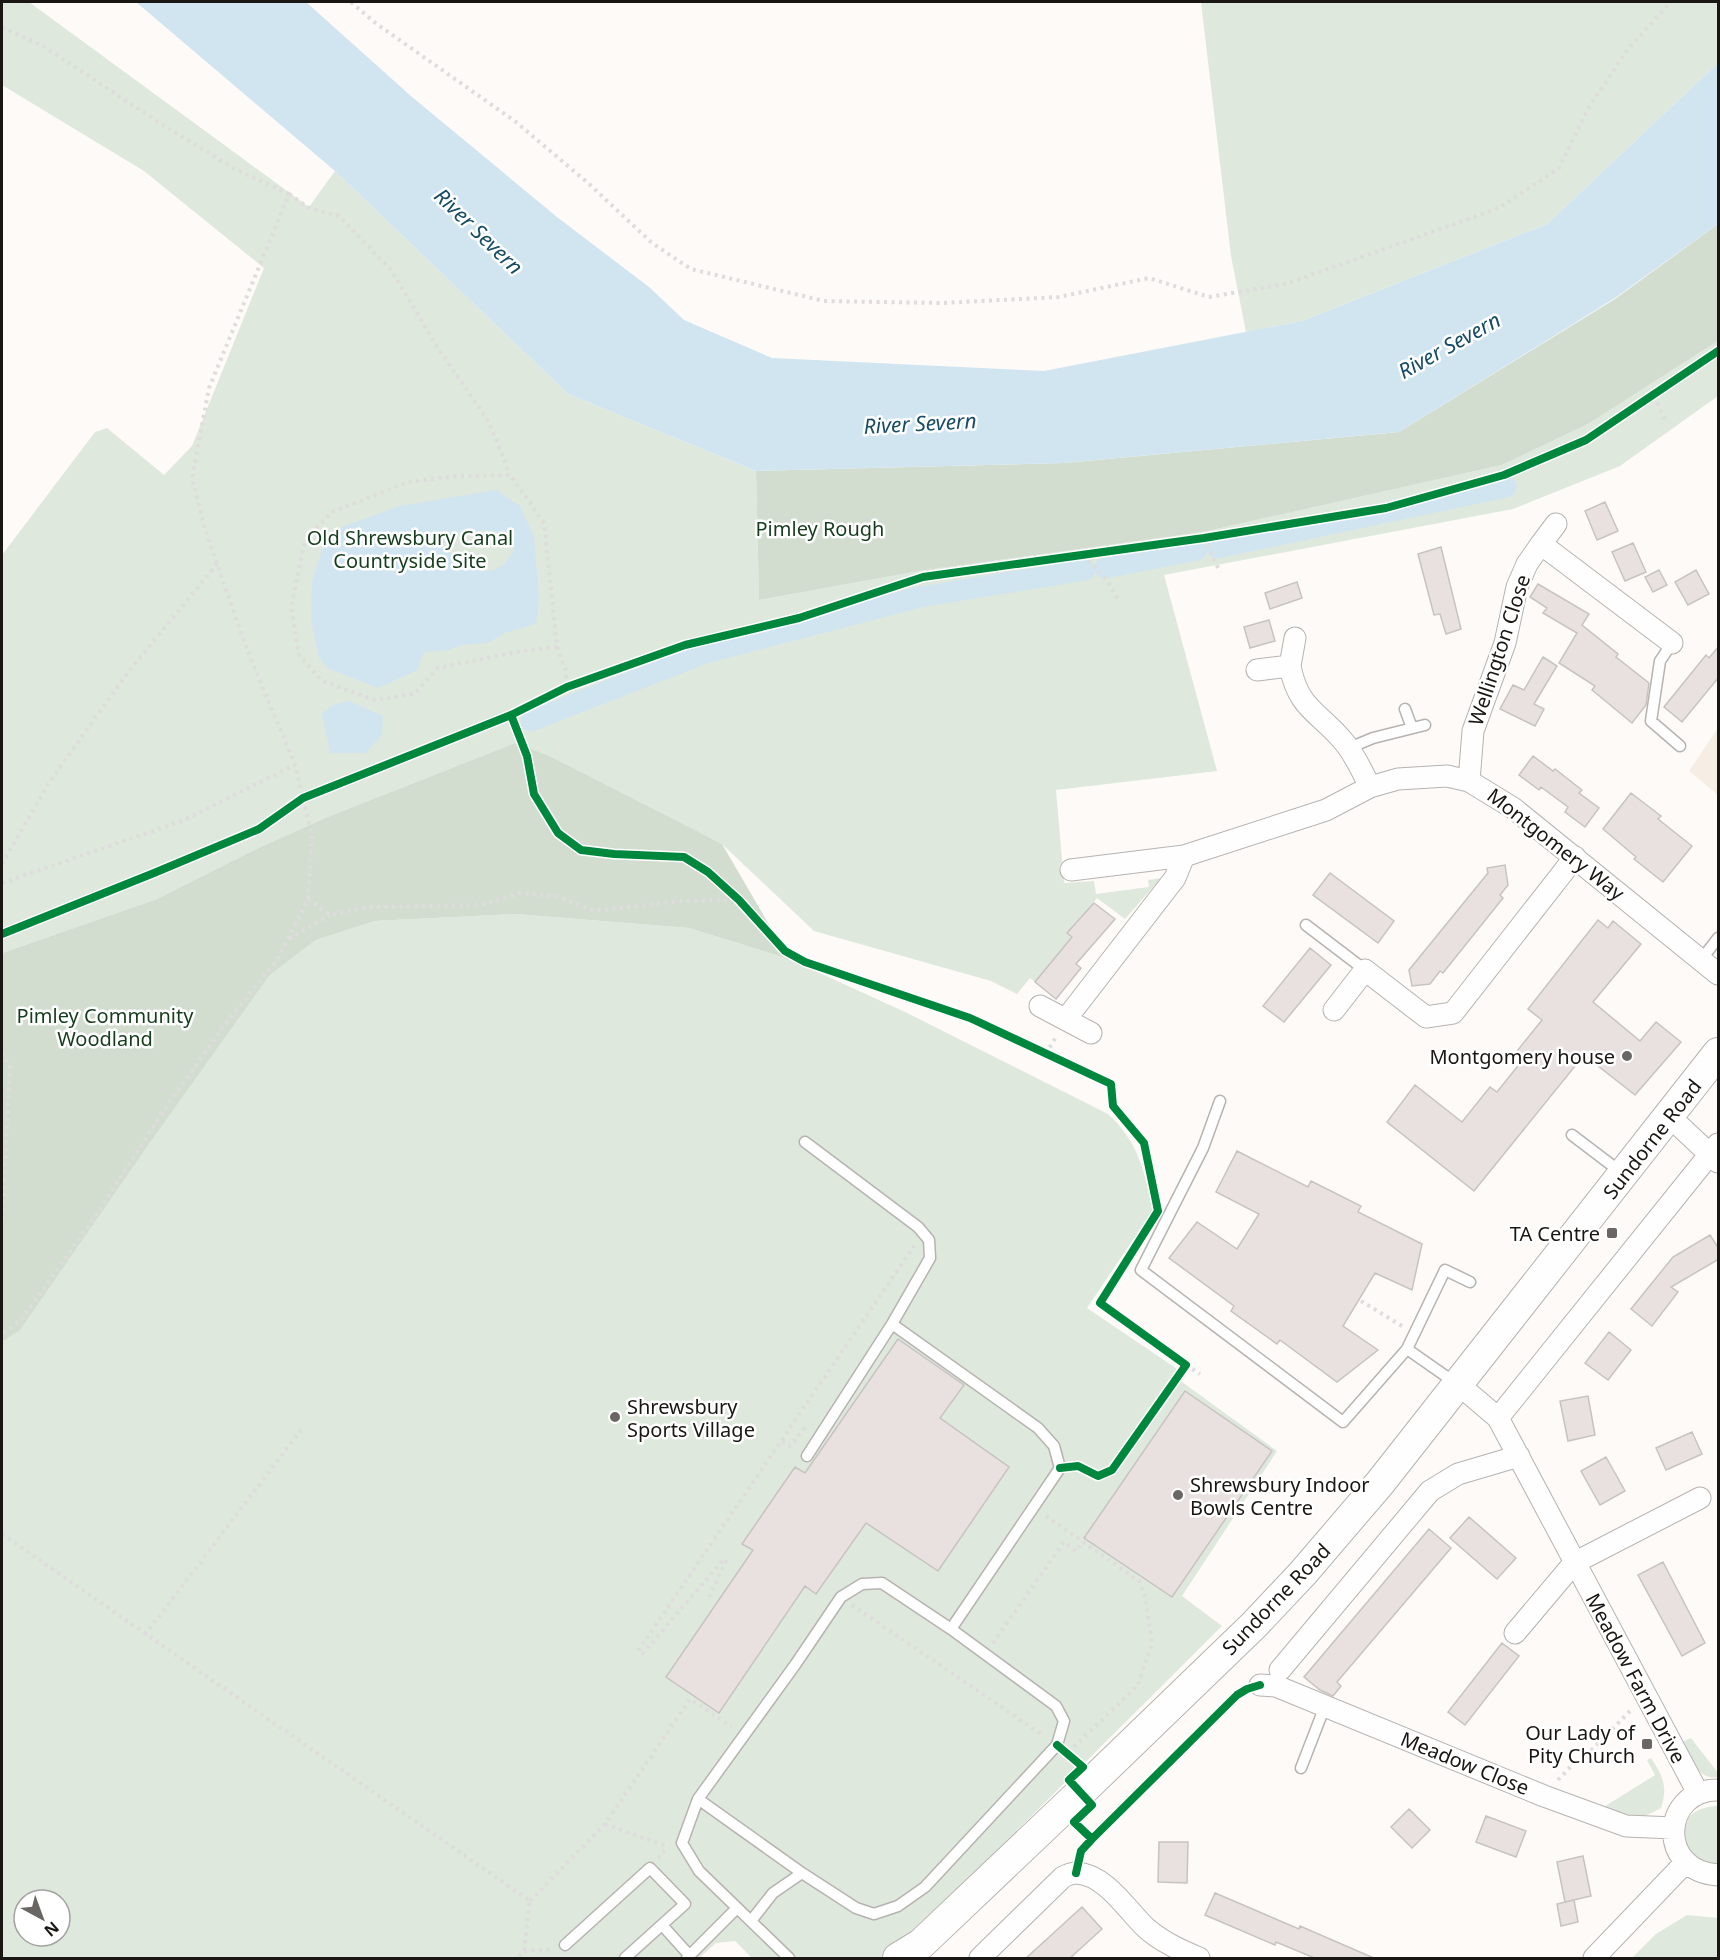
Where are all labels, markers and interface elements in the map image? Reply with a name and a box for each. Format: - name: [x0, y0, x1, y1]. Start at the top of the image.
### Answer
- water label: River Severn: [429, 182, 529, 280]
- water label: River Severn: [1393, 305, 1505, 385]
- water label: River Severn: [863, 406, 977, 440]
- park label: Pimley Rough: [756, 515, 884, 542]
- park label: Old Shrewsbury Canal Countryside Site: [307, 524, 513, 574]
- street label: Wellington Close: [1462, 571, 1536, 729]
- street label: Montgomery Way: [1482, 782, 1631, 907]
- park label: Pimley Community Woodland: [17, 1002, 194, 1052]
- place label: Montgomery house: [1429, 1043, 1615, 1070]
- marker: Montgomery house: [1620, 1049, 1634, 1063]
- street label: Sundorne Road: [1597, 1073, 1707, 1205]
- place label: TA Centre: [1510, 1220, 1600, 1247]
- marker: TA Centre: [1605, 1226, 1619, 1240]
- place label: Shrewsbury Sports Village: [627, 1393, 755, 1443]
- marker: Shrewsbury Sports Village: [608, 1410, 622, 1424]
- place label: Shrewsbury Indoor Bowls Centre: [1190, 1471, 1370, 1521]
- marker: Shrewsbury Indoor Bowls Centre: [1171, 1488, 1185, 1502]
- street label: Sundorne Road: [1216, 1537, 1336, 1661]
- street label: Meadow Farm Drive: [1580, 1588, 1692, 1768]
- place label: Our Lady of Pity Church: [1525, 1719, 1636, 1769]
- street label: Meadow Close: [1397, 1725, 1533, 1801]
- marker: Our Lady of Pity Church: [1640, 1737, 1654, 1751]
- north arrow: [12, 1888, 72, 1948]
- text: N: [40, 1917, 64, 1942]

